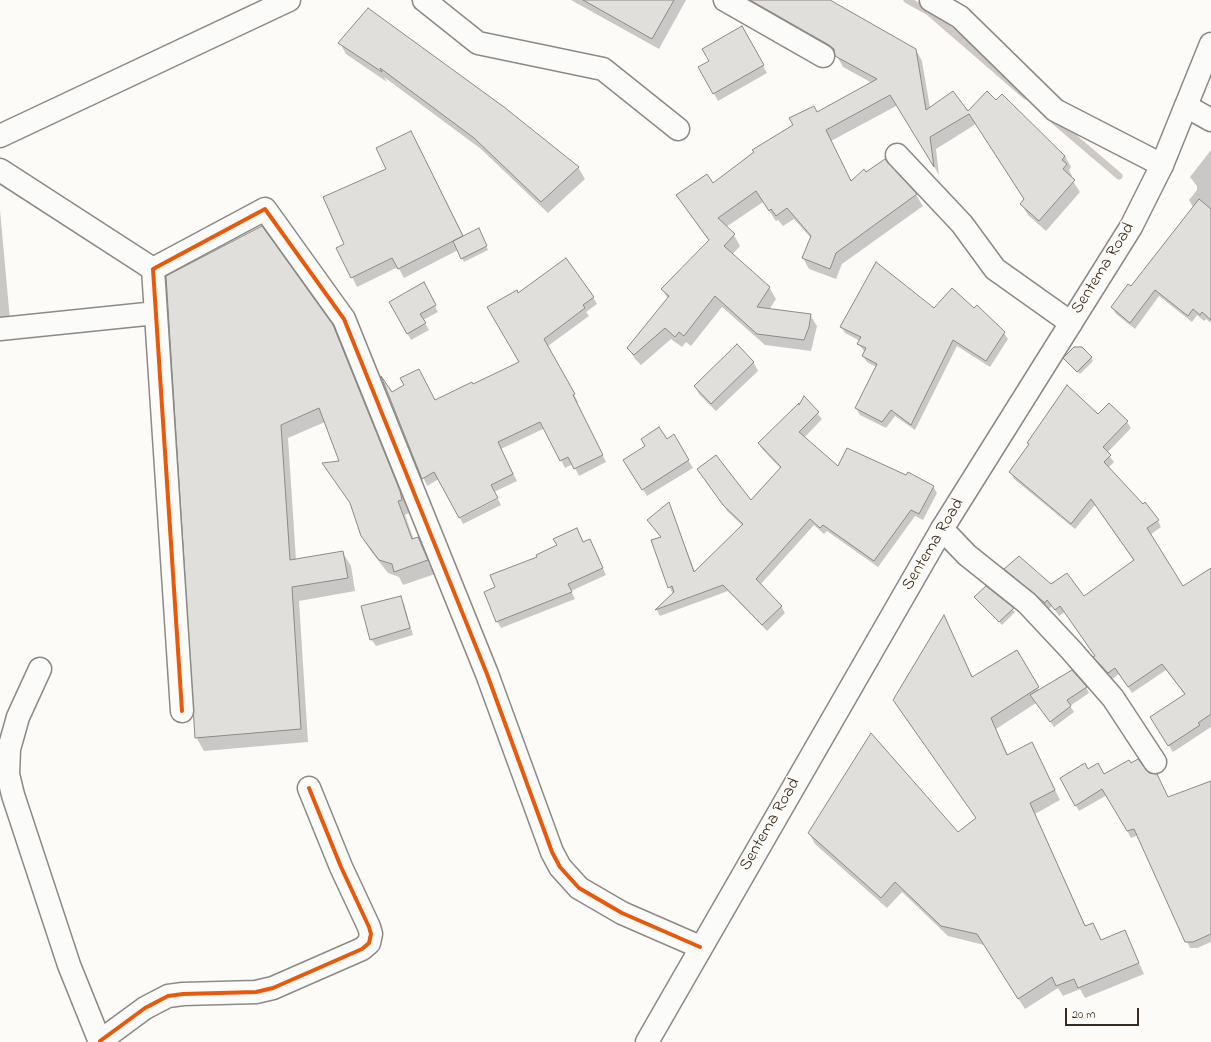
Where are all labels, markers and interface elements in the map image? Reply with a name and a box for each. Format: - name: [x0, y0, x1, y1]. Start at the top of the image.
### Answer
- street label: Sentema Road: [1068, 220, 1140, 318]
- street label: Sentema Road: [899, 495, 969, 595]
- street label: Sentema Road: [736, 775, 806, 875]
- scale bar: [1067, 1000, 1141, 1026]
- text: 20 m: [1072, 1006, 1095, 1024]

